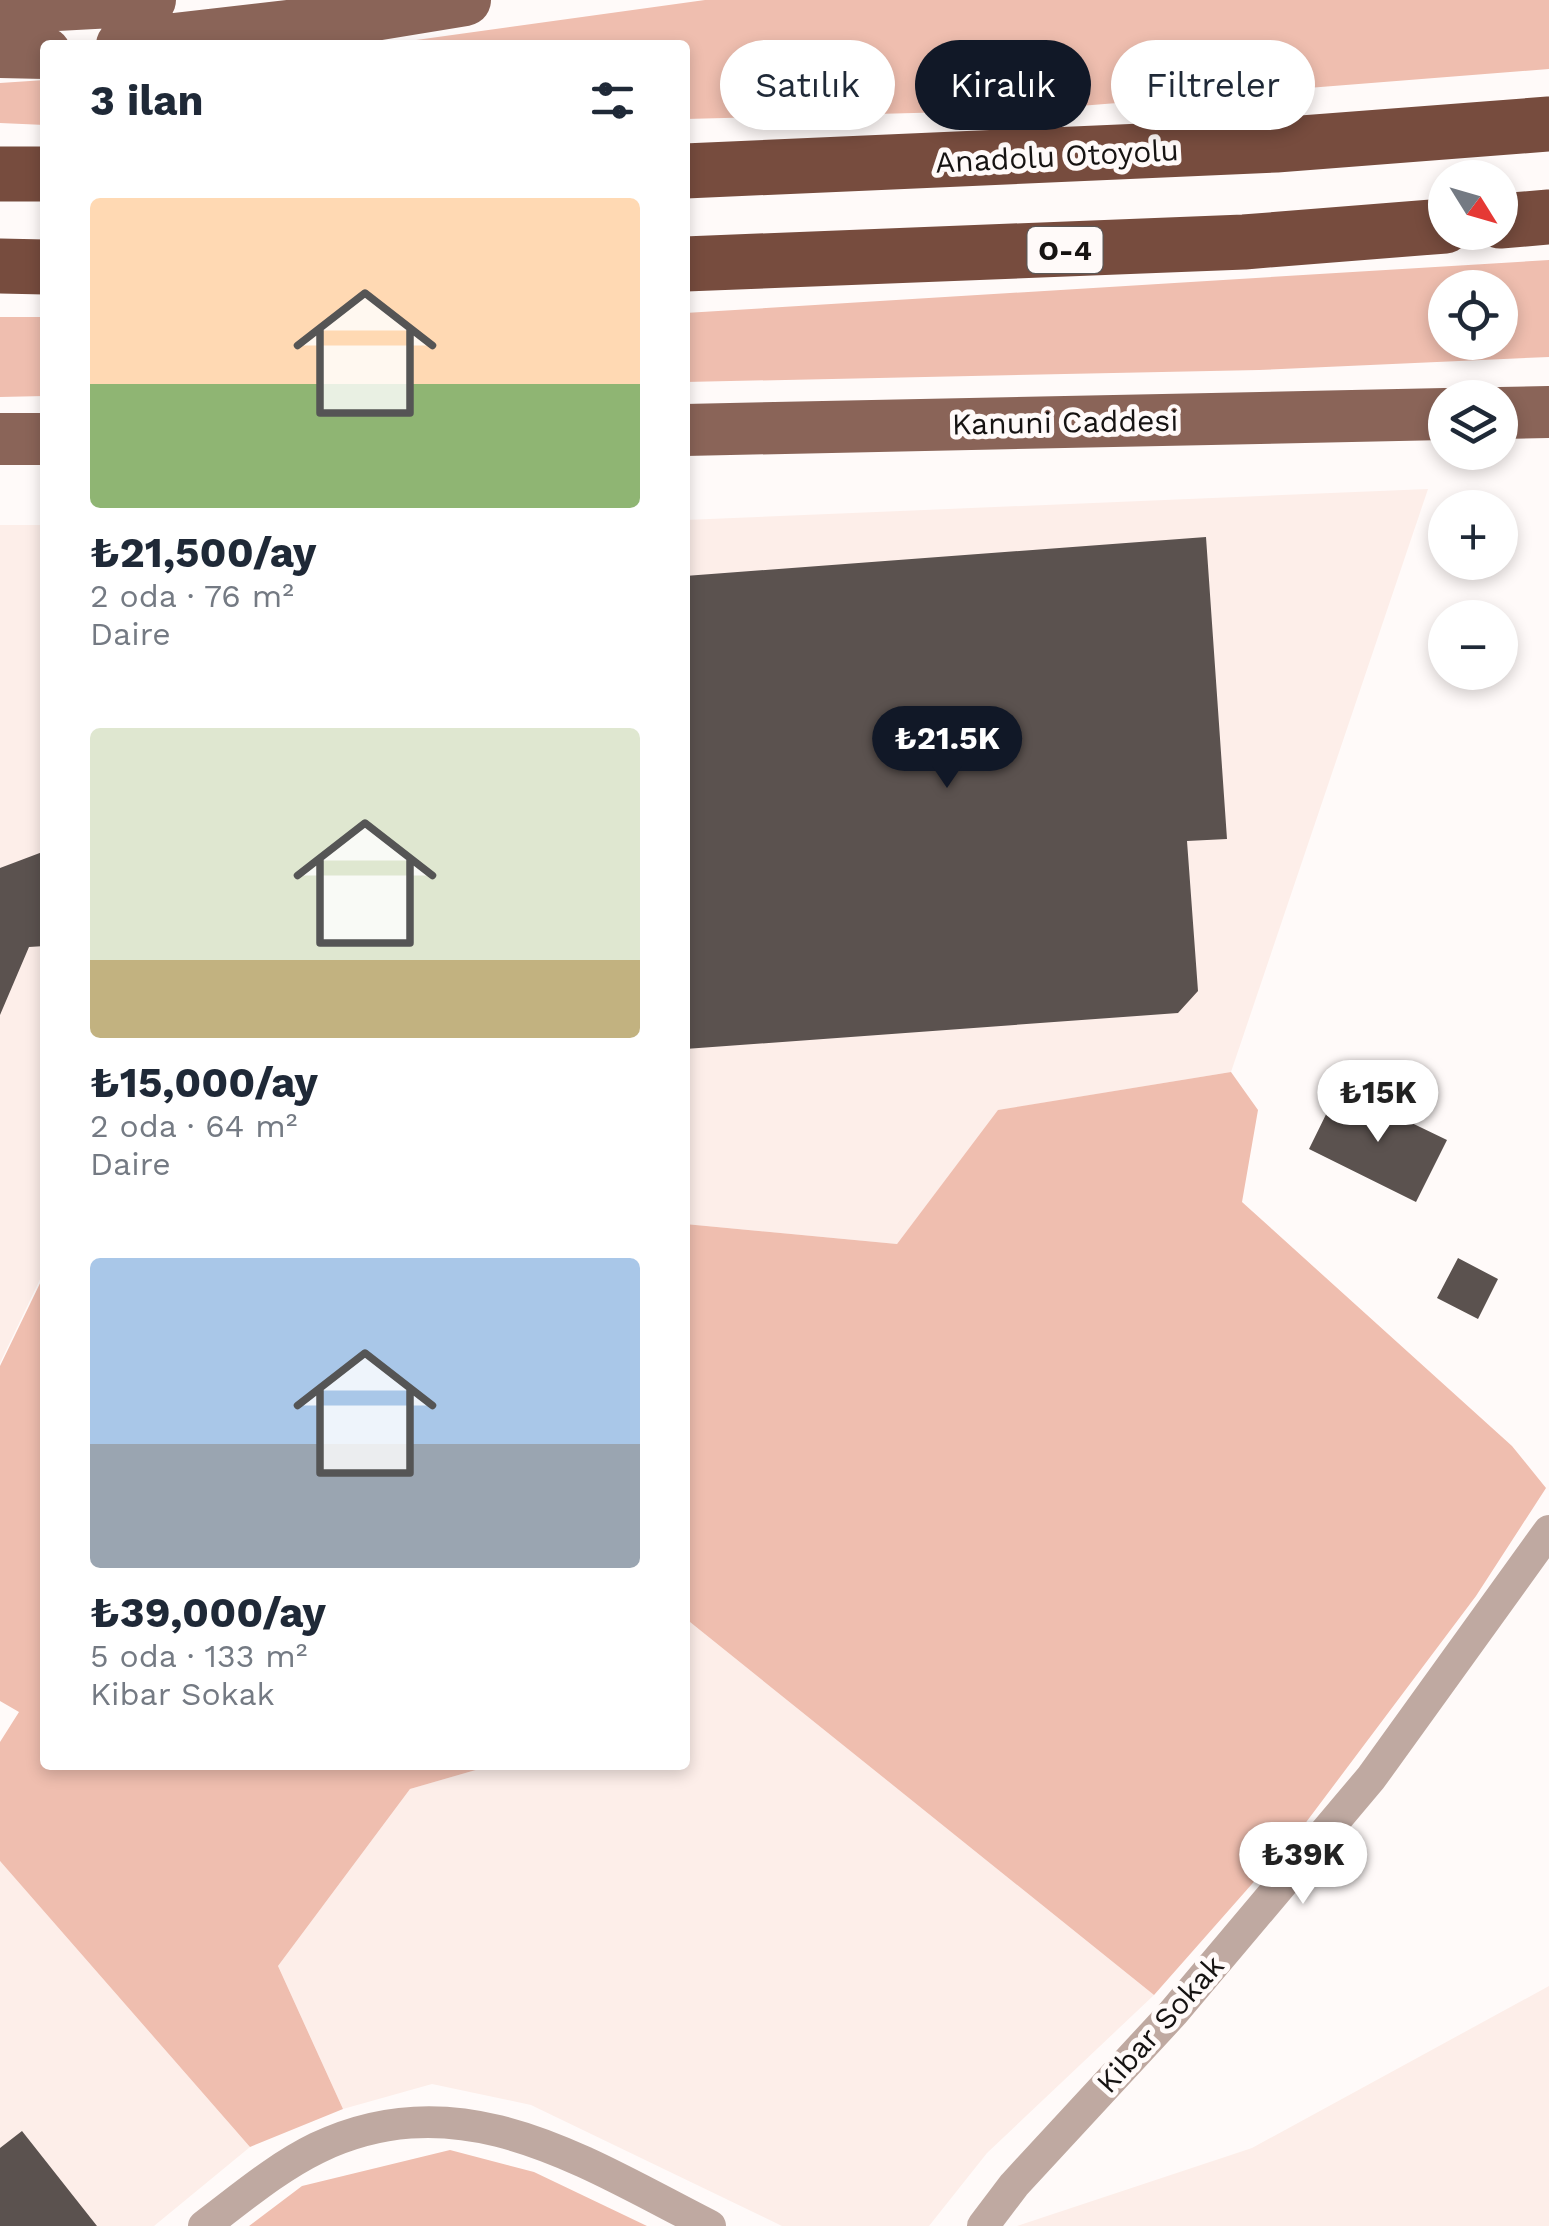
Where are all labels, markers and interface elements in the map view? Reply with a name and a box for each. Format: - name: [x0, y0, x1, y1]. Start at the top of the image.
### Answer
- chip: Satılık: [720, 40, 895, 130]
- chip: Kiralık: [915, 40, 1091, 130]
- chip: Filtreler: [1111, 40, 1315, 130]
- icon: filters: [585, 73, 640, 128]
- text: 3 ilan: [90, 76, 204, 125]
- street label: Anadolu Otoyolu: [934, 132, 1180, 180]
- north arrow: [1428, 160, 1518, 250]
- map controls: [1428, 160, 1518, 690]
- road number: O-4: [1028, 227, 1102, 273]
- icon: home: [275, 263, 455, 443]
- button: locate: [1428, 270, 1518, 360]
- button: layers: [1428, 380, 1518, 470]
- street label: Kanuni Caddesi: [952, 403, 1178, 441]
- button: +: [1428, 490, 1518, 580]
- text: ₺21,500/ay: [90, 528, 316, 577]
- text: 2 oda · 76 m²: [90, 577, 294, 615]
- button: −: [1428, 600, 1518, 690]
- text: Daire: [90, 615, 171, 653]
- pin: ₺21.5K: [866, 706, 1028, 791]
- text: ₺21.5K: [894, 719, 1000, 757]
- icon: home: [275, 793, 455, 973]
- text: ₺15,000/ay: [90, 1058, 318, 1107]
- pin: ₺15K: [1319, 1060, 1437, 1145]
- text: ₺15K: [1339, 1073, 1417, 1111]
- text: 2 oda · 64 m²: [90, 1107, 297, 1145]
- text: Daire: [90, 1145, 171, 1183]
- icon: home: [275, 1323, 455, 1503]
- text: ₺39,000/ay: [90, 1588, 326, 1637]
- text: 5 oda · 133 m²: [90, 1637, 307, 1675]
- text: Kibar Sokak: [90, 1675, 275, 1713]
- pin: ₺39K: [1244, 1822, 1362, 1907]
- text: ₺39K: [1261, 1835, 1345, 1873]
- street label: Kibar Sokak: [1089, 1948, 1231, 2100]

